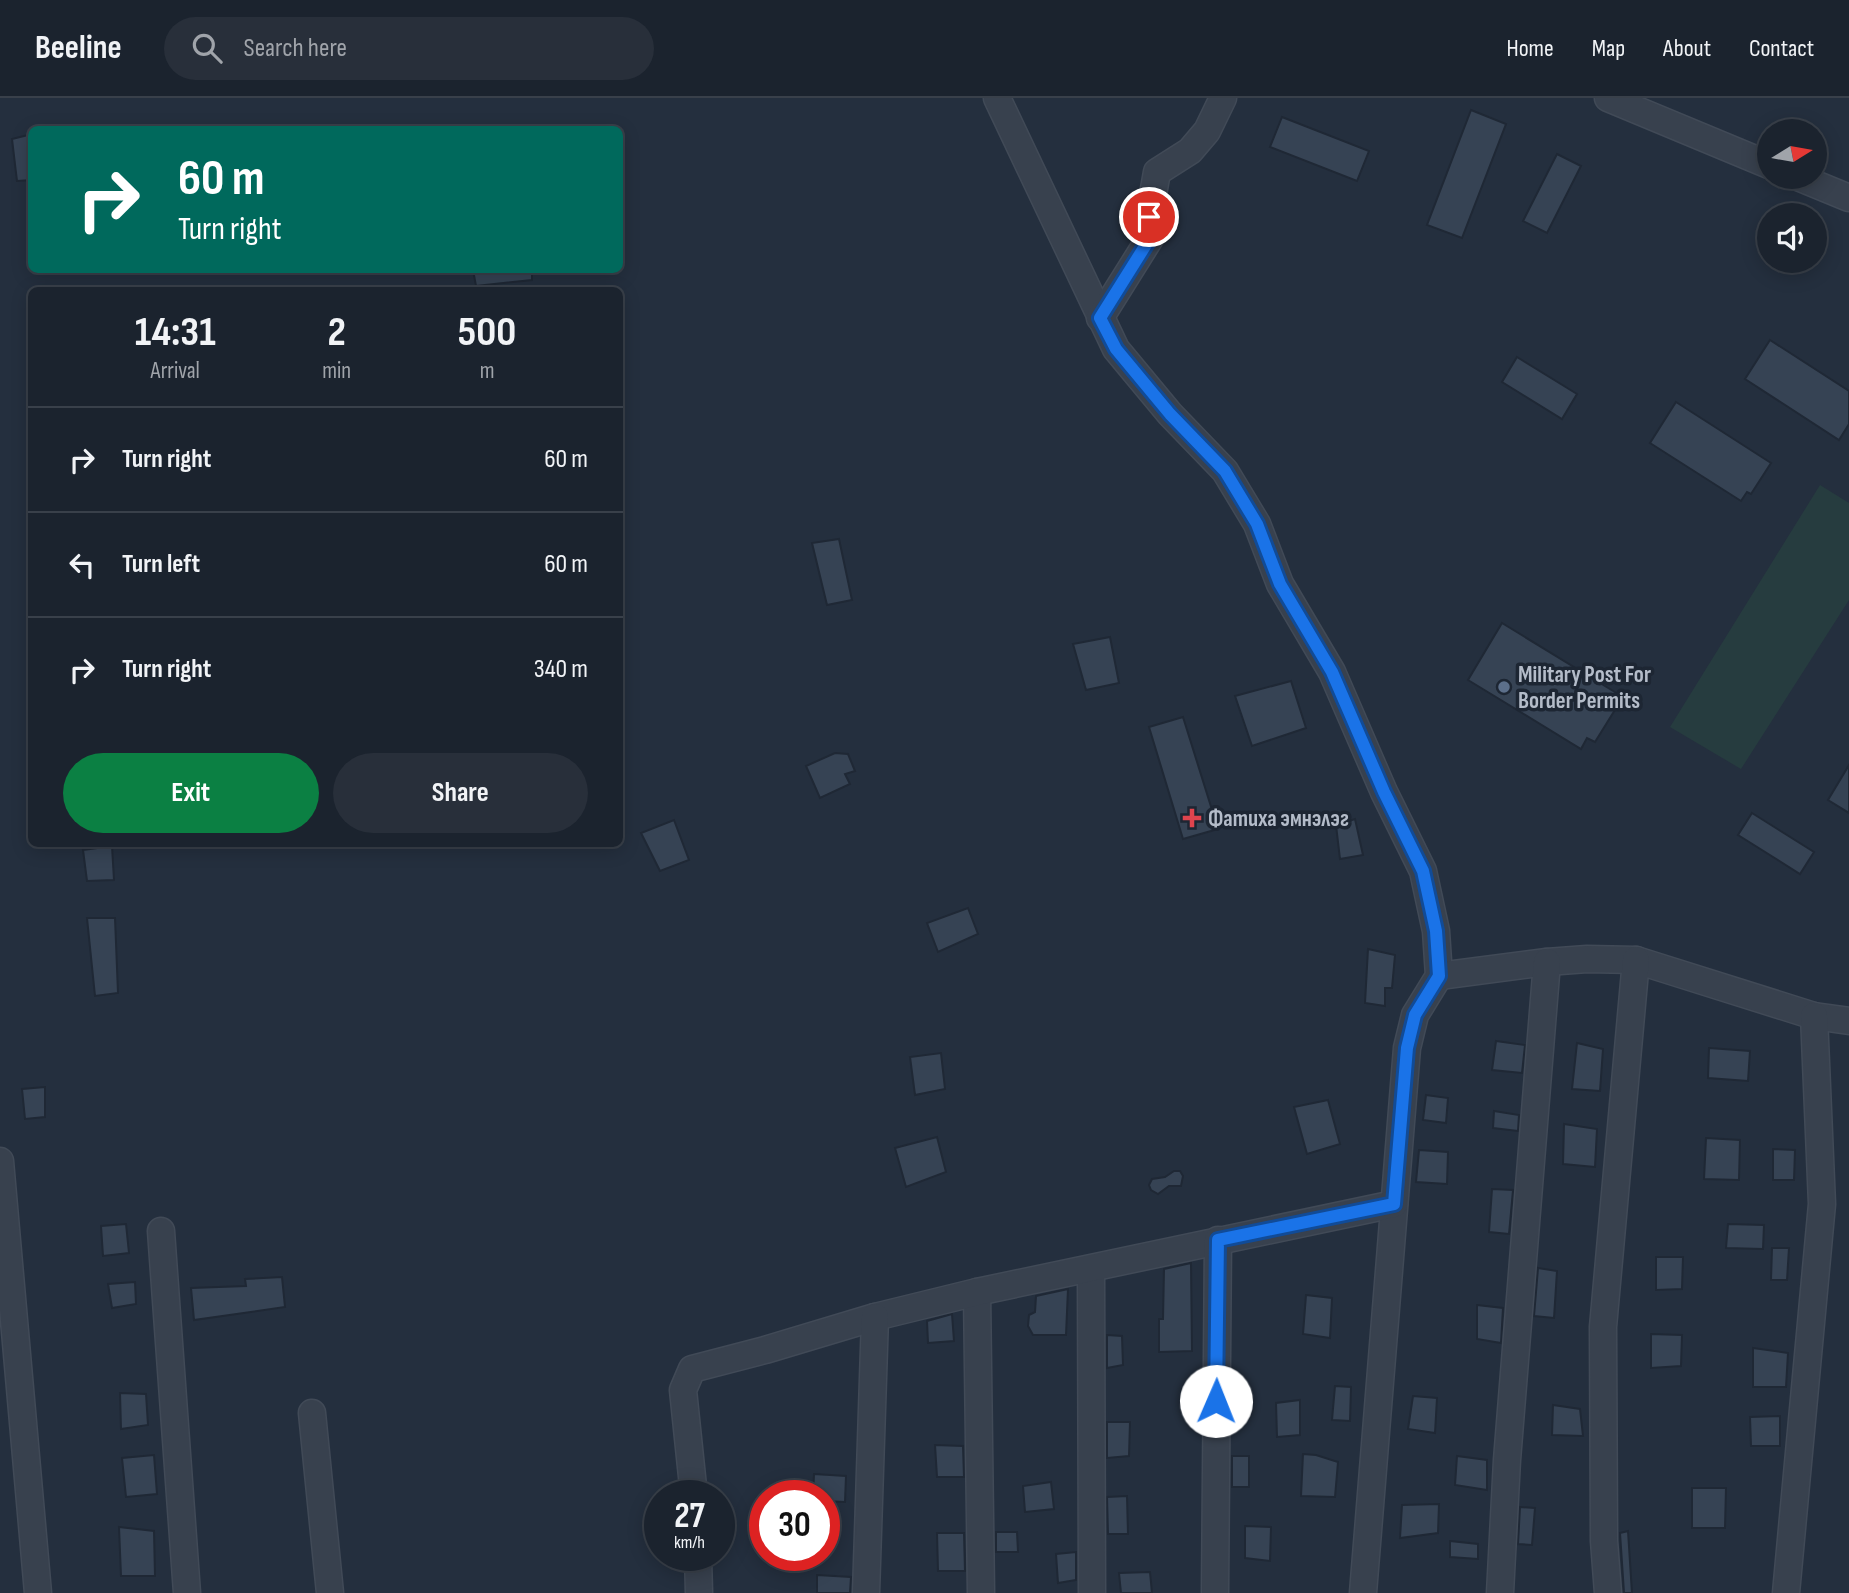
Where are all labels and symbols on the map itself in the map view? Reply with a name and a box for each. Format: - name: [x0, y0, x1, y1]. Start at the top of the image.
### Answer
- north arrow: [1757, 119, 1827, 189]
- pin: [1119, 187, 1179, 247]
- place label: Military Post For Border Permits: [1518, 661, 1651, 715]
- marker: Military Post For Border Permits: [1496, 679, 1512, 695]
- place label: Фатиха эмнэлэг: [1208, 805, 1349, 833]
- marker: Фатиха эмнэлэг: [1182, 808, 1202, 828]
- position arrow: [1179, 1364, 1253, 1438]
- speed limit sign: 30: [749, 1480, 840, 1571]

